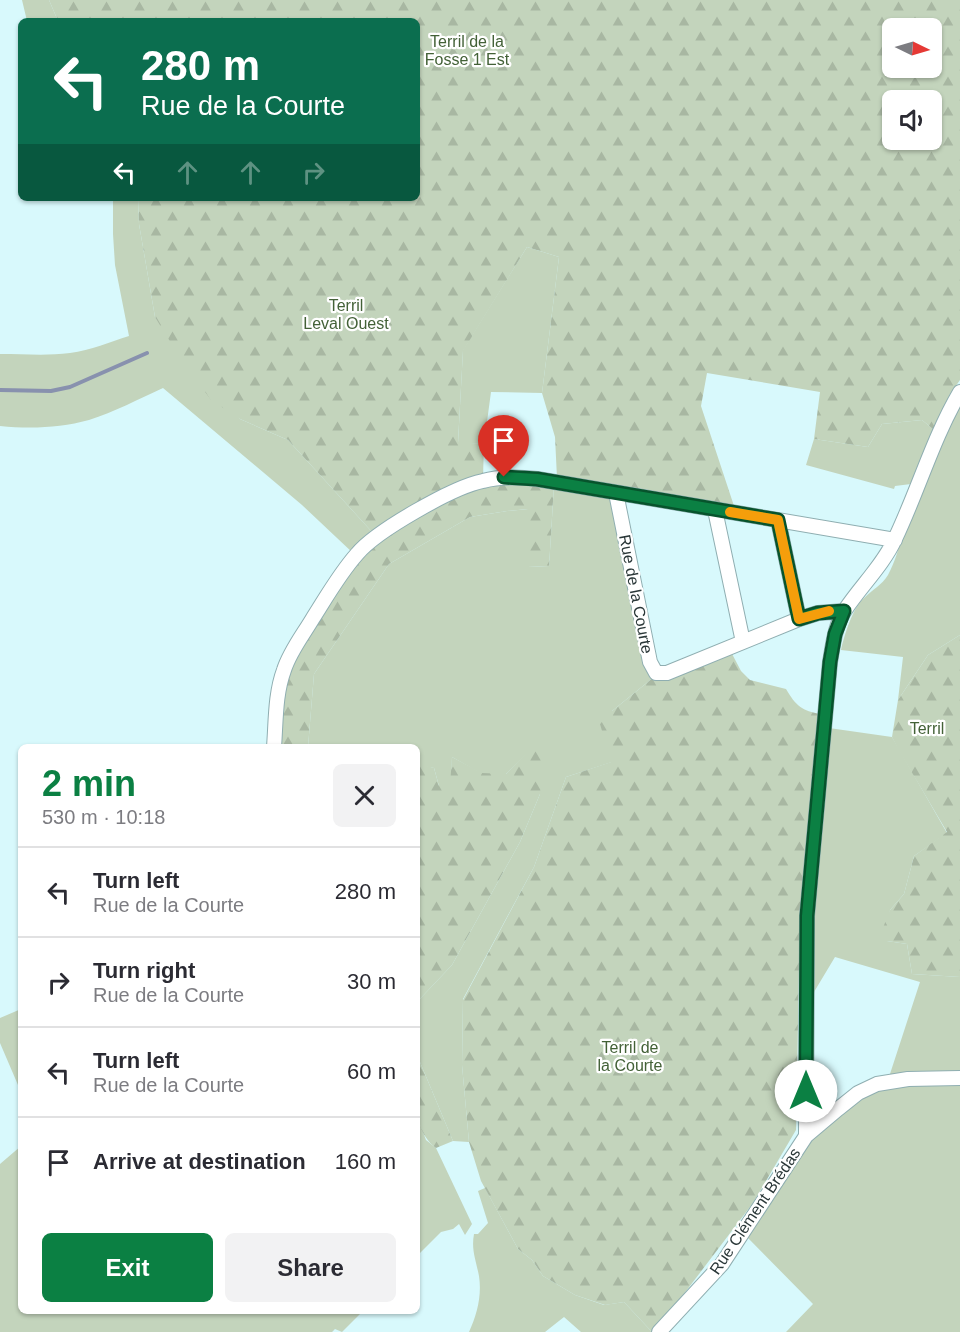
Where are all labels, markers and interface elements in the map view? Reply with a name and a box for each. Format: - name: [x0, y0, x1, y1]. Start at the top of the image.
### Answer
- north arrow: [882, 18, 942, 78]
- map controls: [882, 18, 942, 150]
- park label: Terril de la Fosse 1 Est: [425, 33, 510, 68]
- icon: left: [42, 42, 120, 120]
- text: 280 m: [141, 42, 260, 89]
- button: sound: [882, 90, 942, 150]
- text: Rue de la Courte: [141, 91, 345, 121]
- icon: left: [108, 156, 141, 189]
- icon: ahead: [171, 156, 204, 189]
- icon: ahead: [234, 156, 267, 189]
- icon: right: [297, 156, 330, 189]
- park label: Terril Leval Ouest: [303, 297, 389, 332]
- pin: [478, 415, 529, 477]
- icon: arrive: [487, 424, 520, 457]
- street label: Rue de la Courte: [616, 533, 656, 655]
- park label: Terril: [910, 720, 944, 737]
- text: 2 min: [42, 763, 136, 804]
- button: close: [333, 764, 396, 827]
- text: 530 m · 10:18: [42, 806, 165, 828]
- text: Turn left: [93, 868, 179, 893]
- icon: left: [42, 876, 75, 909]
- text: 280 m: [335, 879, 396, 904]
- text: Rue de la Courte: [93, 894, 244, 916]
- text: Turn right: [93, 958, 195, 983]
- icon: right: [42, 966, 75, 999]
- text: 30 m: [347, 969, 396, 994]
- text: Rue de la Courte: [93, 984, 244, 1006]
- park label: Terril de la Courte: [598, 1039, 663, 1074]
- text: Turn left: [93, 1048, 179, 1073]
- icon: left: [42, 1056, 75, 1089]
- text: 60 m: [347, 1059, 396, 1084]
- position arrow: [774, 1059, 838, 1123]
- text: Rue de la Courte: [93, 1074, 244, 1096]
- street label: Rue Clément Brédas: [706, 1145, 804, 1277]
- icon: arrive: [42, 1146, 75, 1179]
- text: Arrive at destination: [93, 1149, 306, 1174]
- text: 160 m: [335, 1149, 396, 1174]
- button: Exit: [42, 1233, 213, 1302]
- button: Share: [225, 1233, 396, 1302]

